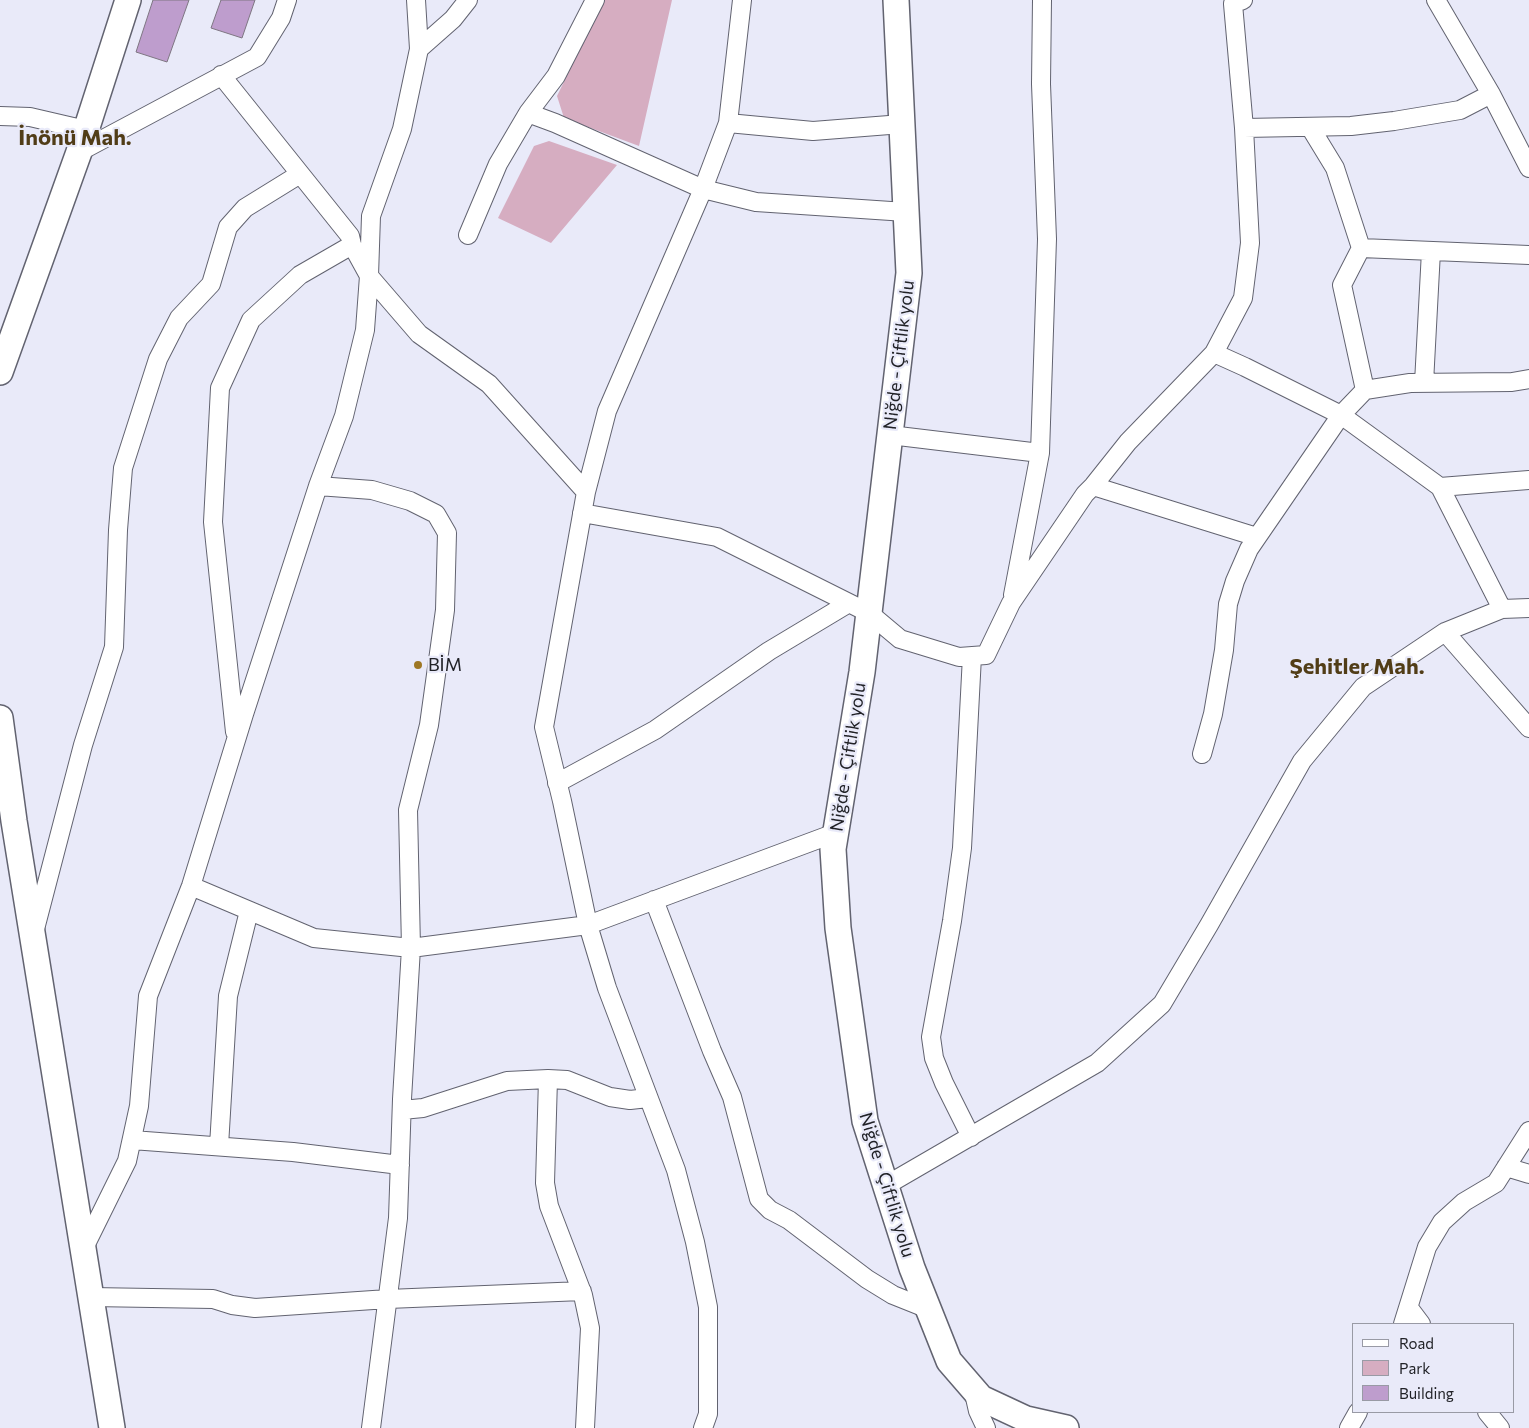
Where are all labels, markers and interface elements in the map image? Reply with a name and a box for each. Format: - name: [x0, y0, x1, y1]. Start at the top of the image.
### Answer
- district label: İnönü Mah.: [18, 125, 132, 151]
- street label: Niğde - Çiftlik yolu: [879, 279, 919, 431]
- place label: BİM: [428, 654, 462, 676]
- district label: Şehitler Mah.: [1290, 654, 1424, 680]
- marker: BİM: [412, 659, 424, 671]
- street label: Niğde - Çiftlik yolu: [826, 681, 870, 833]
- street label: Niğde - Çiftlik yolu: [855, 1110, 919, 1260]
- legend: [1352, 1323, 1514, 1413]
- text: Road: [1399, 1334, 1434, 1352]
- text: Park: [1399, 1359, 1430, 1377]
- text: Building: [1399, 1384, 1454, 1402]

